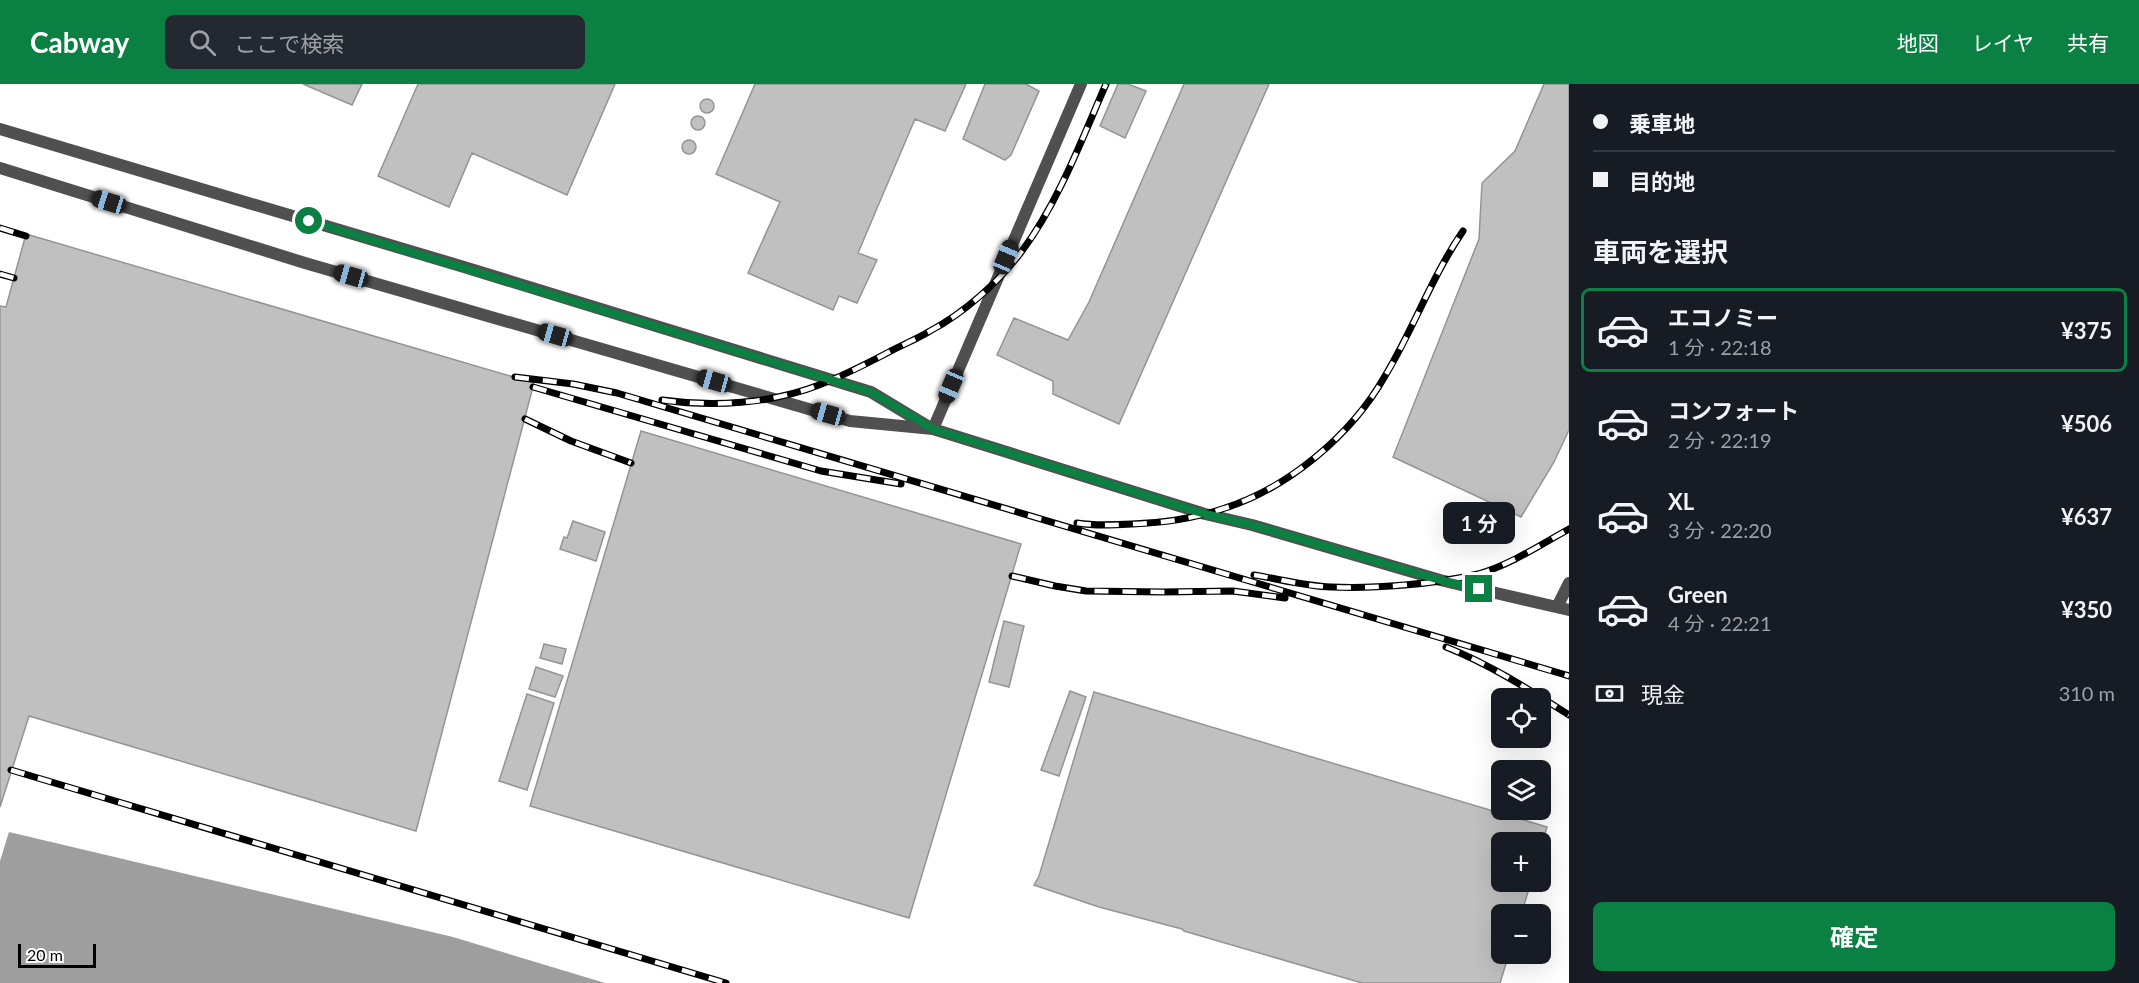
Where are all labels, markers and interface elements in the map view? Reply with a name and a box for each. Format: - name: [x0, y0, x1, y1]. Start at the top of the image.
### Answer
- search box: [165, 15, 585, 69]
- text: Cabway: [30, 25, 129, 59]
- icon: search: [186, 26, 219, 59]
- text: ここで検索: [234, 30, 344, 57]
- text: 地図: [1897, 30, 1939, 55]
- text: レイヤ: [1972, 30, 2034, 55]
- text: 共有: [2067, 30, 2109, 55]
- text: 乗車地: [1629, 110, 1695, 137]
- text: 目的地: [1629, 168, 1695, 195]
- car: [89, 188, 129, 216]
- route start: [295, 207, 322, 234]
- text: 車両を選択: [1593, 235, 1728, 268]
- car: [991, 237, 1021, 277]
- car: [331, 262, 371, 290]
- icon: car: [1596, 303, 1650, 357]
- text: エコノミー: [1668, 304, 1778, 331]
- text: ¥375: [2061, 317, 2112, 344]
- car: [535, 321, 575, 349]
- text: 1 分 · 22:18: [1668, 335, 1772, 359]
- car: [936, 366, 966, 406]
- car: [694, 367, 734, 395]
- icon: car: [1596, 396, 1650, 450]
- text: コンフォート: [1668, 397, 1799, 424]
- car: [808, 400, 848, 428]
- text: ¥506: [2061, 410, 2112, 437]
- text: 2 分 · 22:19: [1668, 428, 1772, 452]
- text: XL: [1668, 488, 1694, 515]
- icon: car: [1596, 489, 1650, 543]
- callout: 1 分: [1443, 502, 1515, 544]
- text: ¥637: [2061, 503, 2112, 530]
- text: 1 分: [1461, 511, 1497, 535]
- text: 3 分 · 22:20: [1668, 518, 1772, 542]
- route end: [1465, 575, 1492, 602]
- text: Green: [1668, 581, 1728, 608]
- icon: car: [1596, 582, 1650, 636]
- text: ¥350: [2061, 596, 2112, 623]
- text: 4 分 · 22:21: [1668, 611, 1772, 635]
- icon: cash: [1593, 677, 1626, 710]
- text: 現金: [1641, 681, 1685, 708]
- text: 310 m: [2059, 681, 2115, 705]
- map controls: [1491, 688, 1551, 964]
- button: locate: [1491, 688, 1551, 748]
- button: layers: [1491, 760, 1551, 820]
- button: +: [1491, 832, 1551, 892]
- button: 確定: [1593, 902, 2115, 971]
- button: −: [1491, 904, 1551, 964]
- scale bar: [18, 941, 96, 968]
- text: 20 m: [27, 945, 63, 964]

